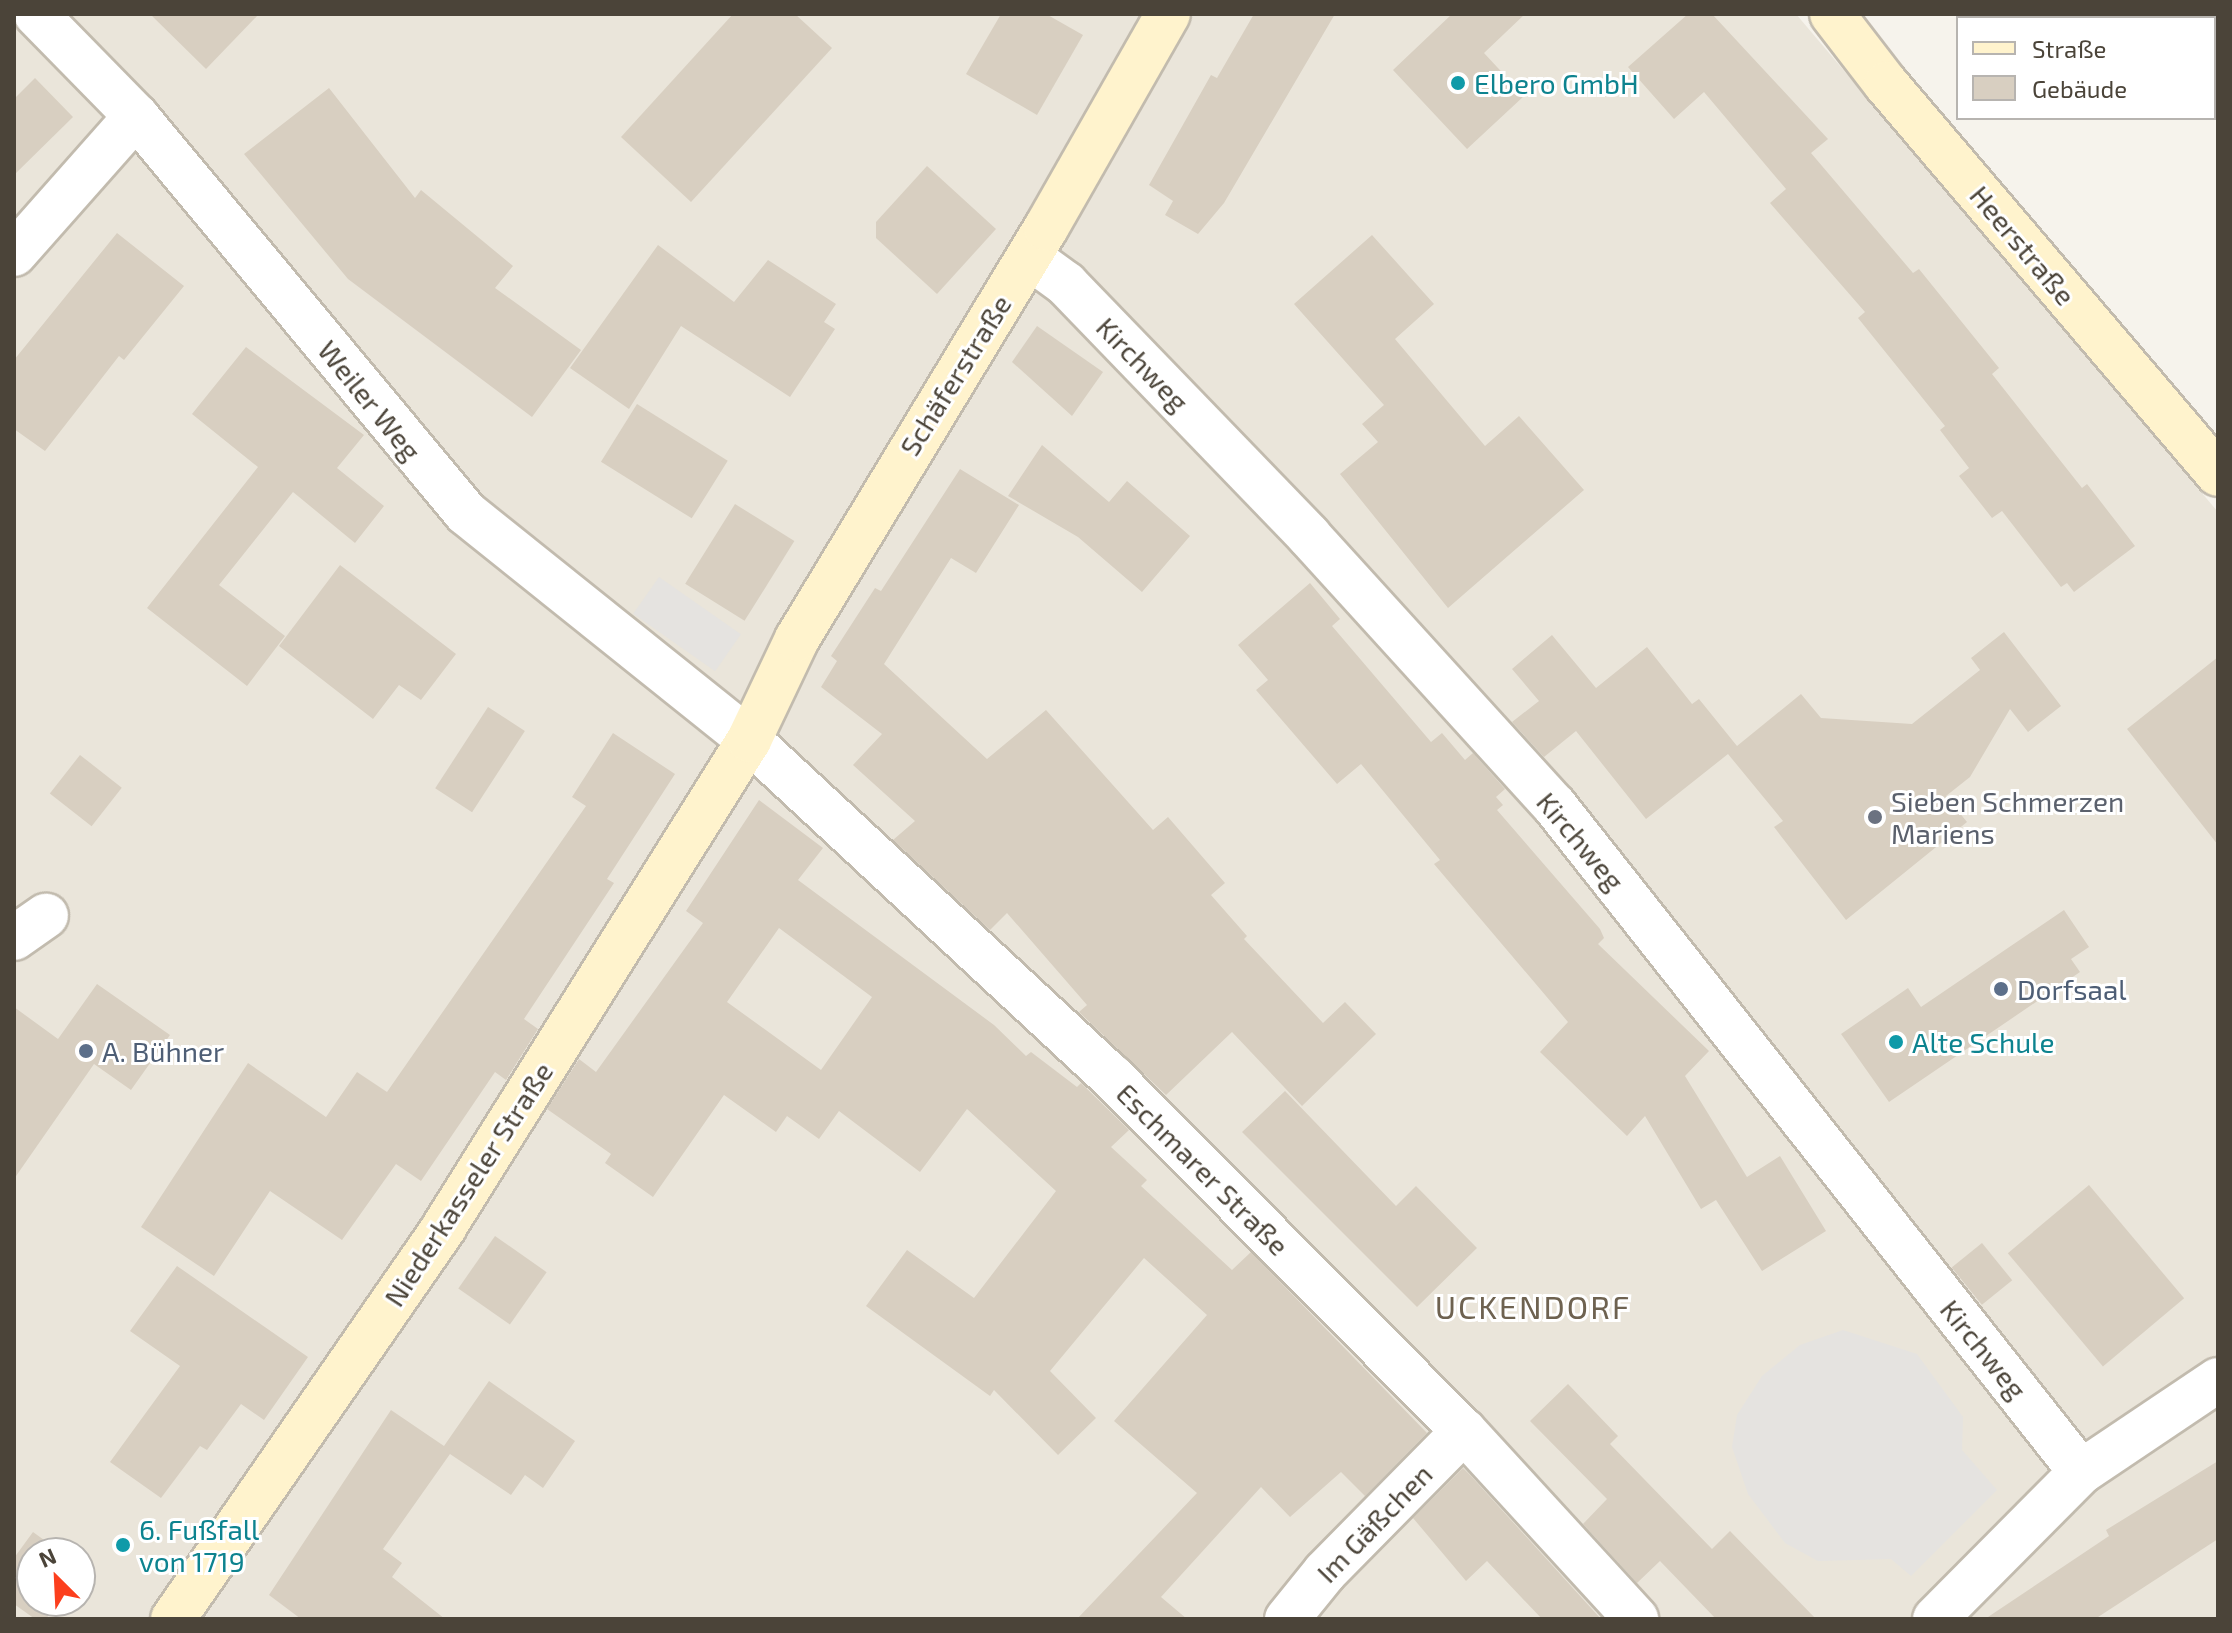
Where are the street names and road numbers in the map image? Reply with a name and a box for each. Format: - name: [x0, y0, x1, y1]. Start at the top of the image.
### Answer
- street label: Heerstraße: [1963, 178, 2083, 312]
- street label: Schäferstraße: [892, 288, 1018, 462]
- street label: Kirchweg: [1090, 310, 1196, 418]
- street label: Weiler Weg: [311, 333, 429, 467]
- street label: Kirchweg: [1530, 785, 1632, 897]
- street label: Niederkasseler Straße: [376, 1055, 560, 1313]
- street label: Eschmarer Straße: [1110, 1076, 1296, 1262]
- street label: Kirchweg: [1934, 1293, 2034, 1405]
- street label: Im Gäßchen: [1309, 1457, 1439, 1589]

